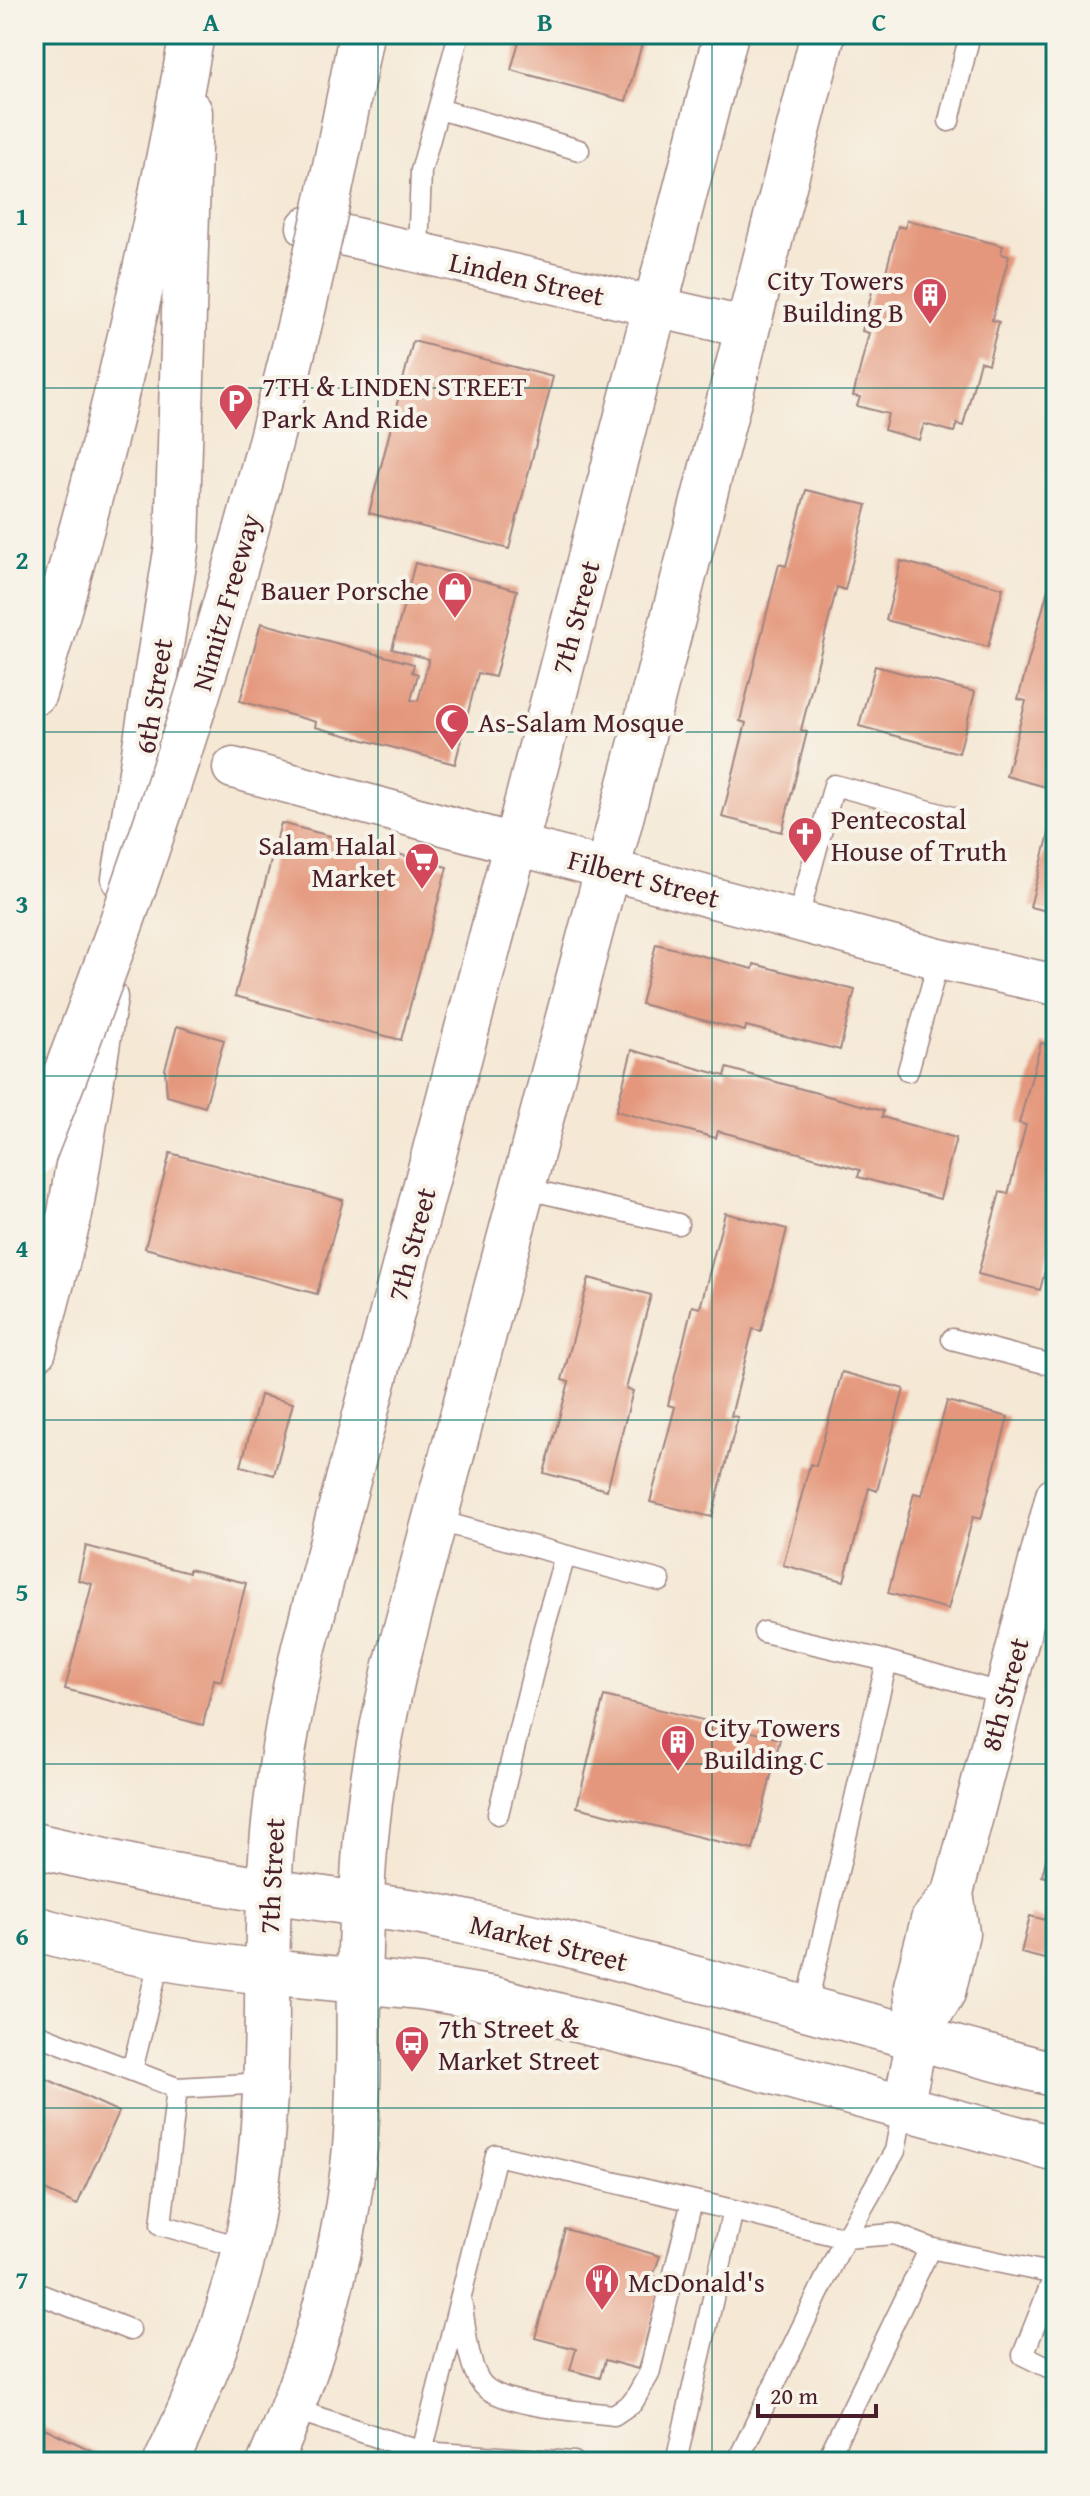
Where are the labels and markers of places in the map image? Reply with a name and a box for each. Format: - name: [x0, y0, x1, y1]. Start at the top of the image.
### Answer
- place label: City Towers Building B: [767, 259, 904, 332]
- building icon: City Towers Building B: [911, 276, 949, 326]
- place label: 7TH & LINDEN STREET Park And Ride: [262, 365, 527, 438]
- parking icon: 7TH & LINDEN STREET Park And Ride: [217, 382, 255, 432]
- place label: Bauer Porsche: [261, 569, 429, 610]
- shop icon: Bauer Porsche: [436, 570, 474, 620]
- place label: As-Salam Mosque: [478, 701, 684, 742]
- mosque icon: As-Salam Mosque: [433, 702, 471, 752]
- place label: Pentecostal House of Truth: [831, 798, 1007, 871]
- church icon: Pentecostal House of Truth: [786, 815, 824, 865]
- place label: Salam Halal Market: [258, 824, 396, 897]
- supermarket icon: Salam Halal Market: [403, 841, 441, 891]
- place label: City Towers Building C: [704, 1706, 841, 1779]
- building icon: City Towers Building C: [659, 1723, 697, 1773]
- place label: 7th Street & Market Street: [438, 2007, 600, 2080]
- bus stop icon: 7th Street & Market Street: [393, 2024, 431, 2074]
- place label: McDonald's: [628, 2261, 765, 2302]
- restaurant icon: McDonald's: [583, 2262, 621, 2312]

